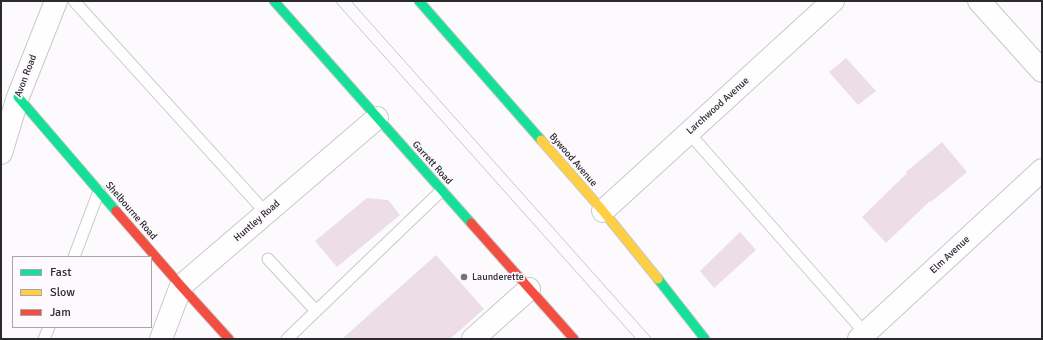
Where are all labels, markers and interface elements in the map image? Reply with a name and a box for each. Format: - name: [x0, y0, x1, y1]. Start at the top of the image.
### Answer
- street label: Avon Road: [12, 53, 40, 99]
- street label: Larchwood Avenue: [684, 75, 752, 137]
- street label: Bywood Avenue: [547, 131, 599, 189]
- street label: Garrett Road: [409, 139, 455, 187]
- street label: Shelbourne Road: [103, 180, 159, 242]
- street label: Huntley Road: [231, 198, 283, 244]
- street label: Elm Avenue: [928, 234, 972, 276]
- legend: [12, 256, 152, 328]
- text: Fast: [50, 265, 71, 280]
- place label: Launderette: [472, 271, 524, 283]
- marker: Launderette: [459, 272, 469, 282]
- text: Slow: [50, 285, 75, 300]
- text: Jam: [50, 305, 71, 320]

